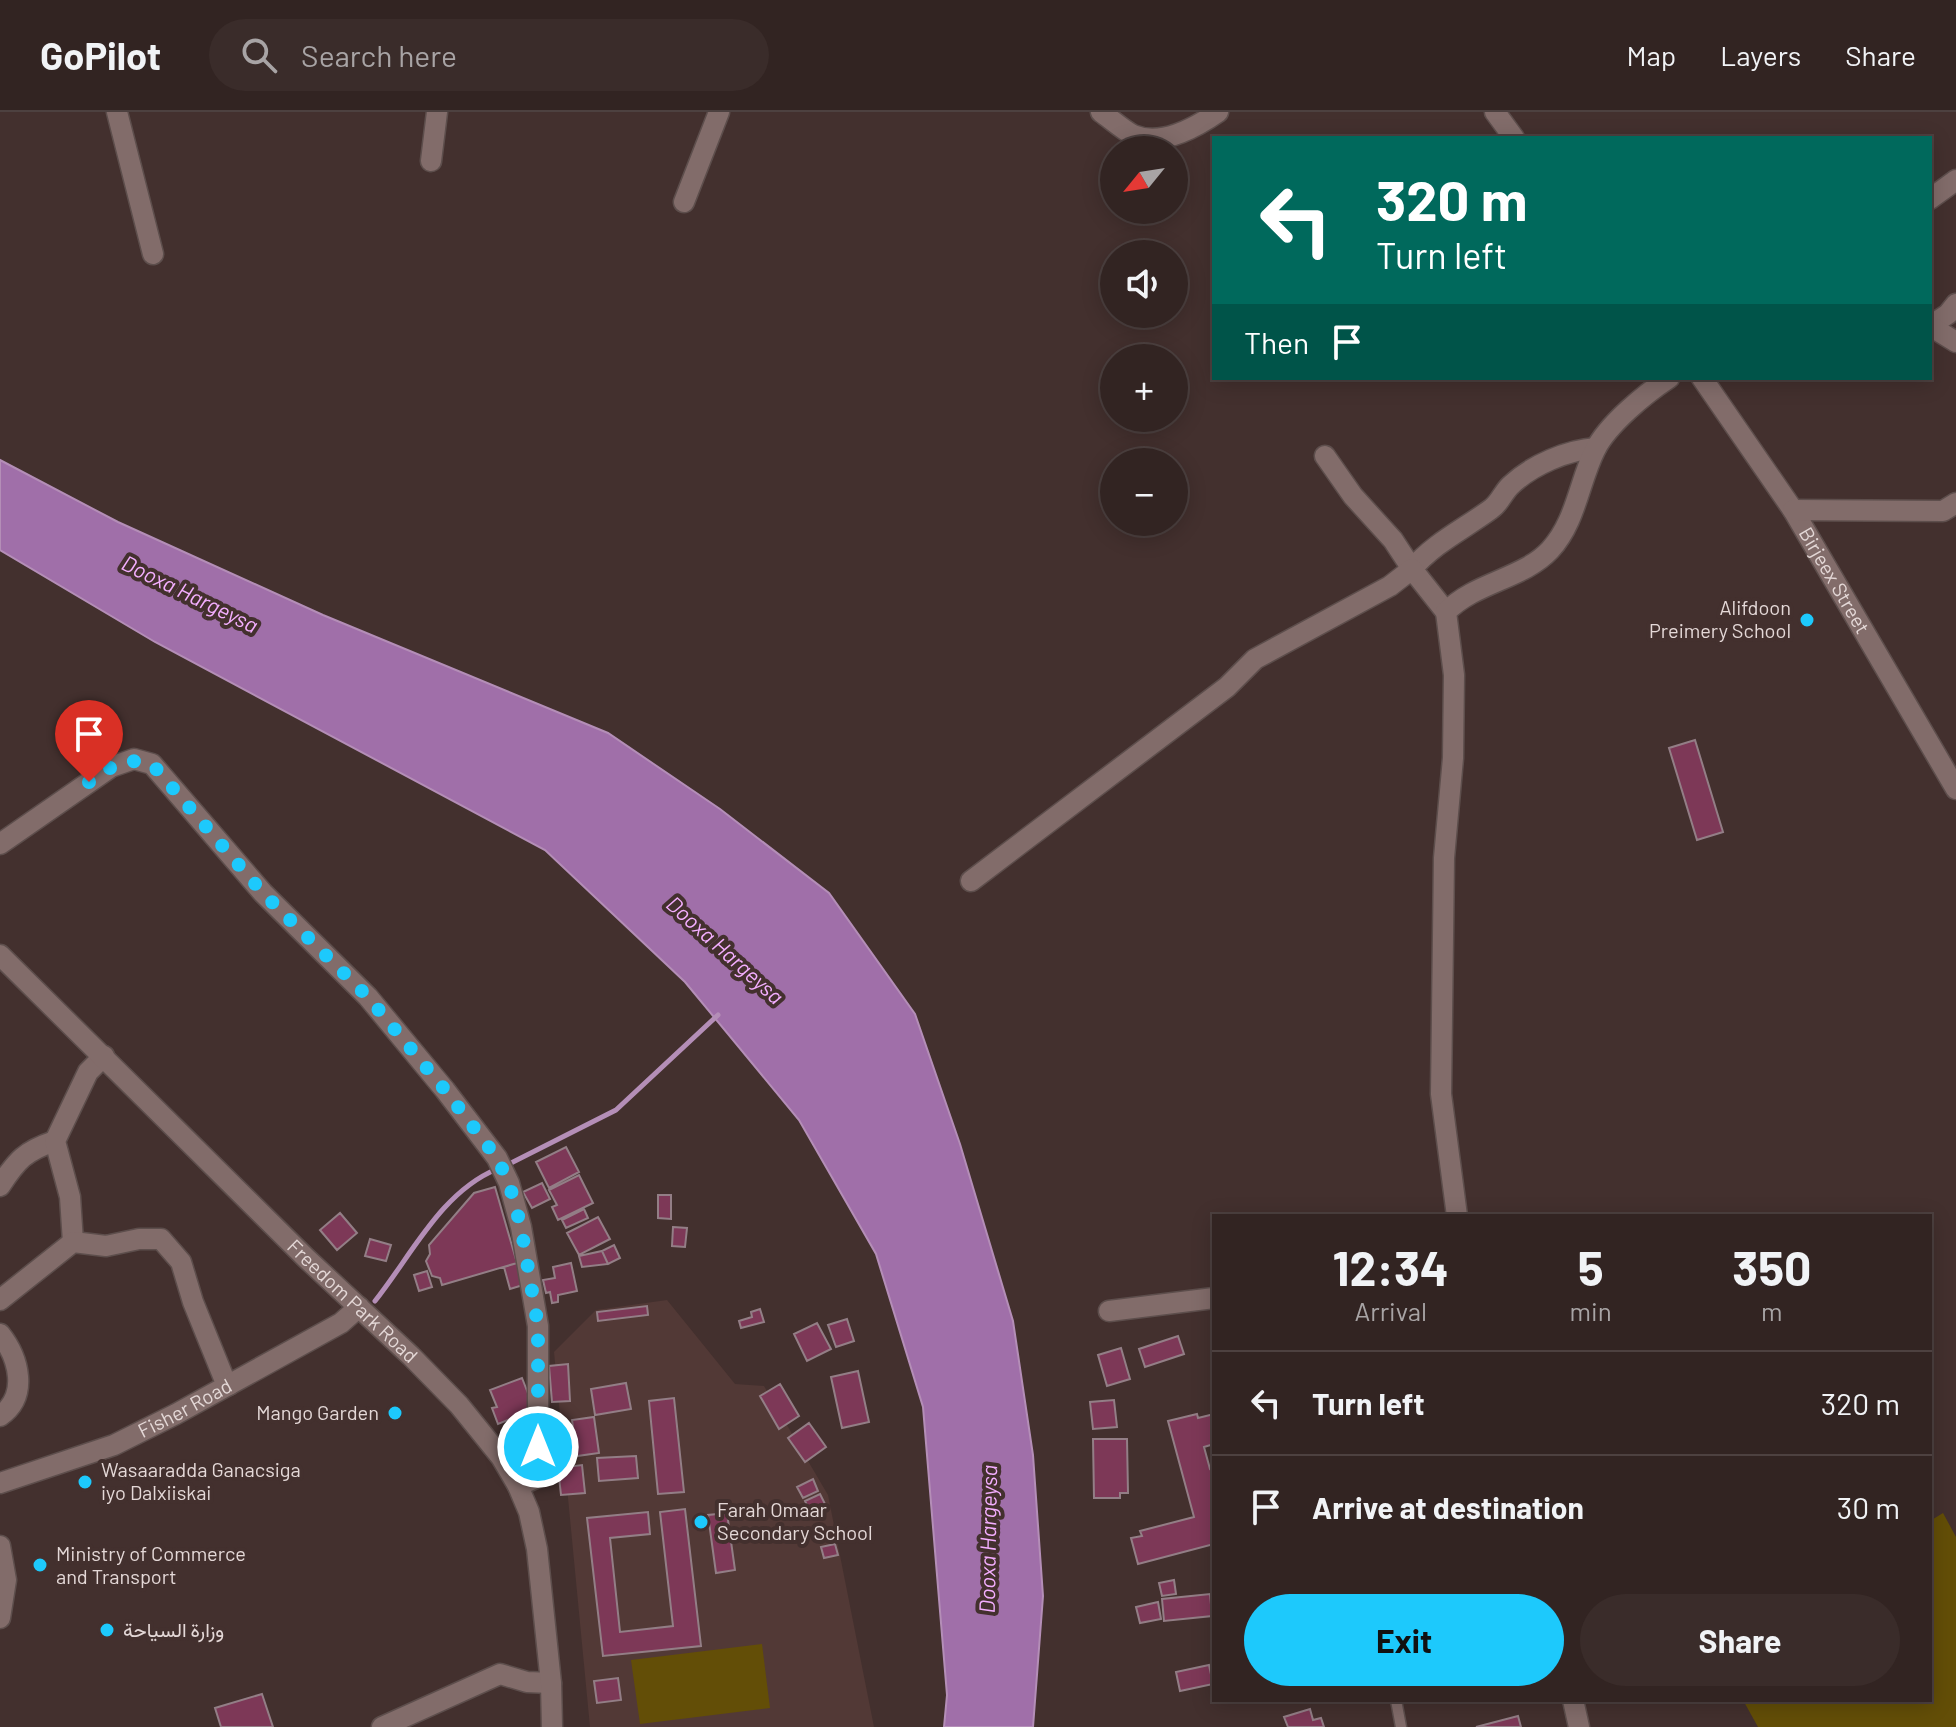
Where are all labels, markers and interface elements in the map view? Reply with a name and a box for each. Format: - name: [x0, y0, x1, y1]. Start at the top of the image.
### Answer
- search box: [209, 19, 769, 91]
- text: GoPilot: [40, 32, 161, 78]
- icon: search: [237, 33, 281, 77]
- text: Search here: [301, 37, 457, 73]
- text: Map: [1626, 38, 1676, 72]
- text: Layers: [1720, 38, 1801, 72]
- text: Share: [1845, 38, 1916, 72]
- north arrow: [1100, 136, 1188, 224]
- map controls: [1100, 136, 1188, 536]
- text: 320 m: [1376, 165, 1527, 232]
- icon: left: [1244, 168, 1348, 272]
- text: Turn left: [1376, 233, 1507, 276]
- button: sound: [1100, 240, 1188, 328]
- icon: arrive: [1325, 320, 1369, 364]
- text: Then: [1244, 324, 1309, 360]
- button: +: [1100, 344, 1188, 432]
- button: −: [1100, 448, 1188, 536]
- street label: Birjeex Street: [1795, 523, 1875, 637]
- water label: Dooxa Hargeysa: [118, 549, 263, 637]
- place label: Alifdoon Preimery School: [1649, 595, 1791, 642]
- marker: Alifdoon Preimery School: [1798, 611, 1816, 629]
- pin: [55, 700, 123, 782]
- icon: arrive: [67, 712, 111, 756]
- water label: Dooxa Hargeysa: [662, 890, 790, 1009]
- street label: Freedom Park Road: [283, 1234, 423, 1367]
- text: 12:34: [1333, 1238, 1449, 1296]
- text: 5: [1578, 1238, 1604, 1296]
- text: 350: [1732, 1238, 1811, 1296]
- text: Arrival: [1354, 1295, 1427, 1326]
- text: min: [1570, 1295, 1612, 1326]
- text: m: [1761, 1295, 1783, 1326]
- street label: Fisher Road: [134, 1373, 236, 1442]
- icon: left: [1244, 1381, 1288, 1425]
- text: Turn left: [1312, 1385, 1425, 1421]
- text: 320 m: [1821, 1385, 1900, 1421]
- place label: Mango Garden: [256, 1400, 379, 1424]
- marker: Mango Garden: [386, 1404, 404, 1422]
- position arrow: [496, 1405, 580, 1489]
- place label: Wasaaradda Ganacsiga iyo Dalxiiskai: [101, 1457, 301, 1504]
- water label: Dooxa Hargeysa: [973, 1464, 1001, 1614]
- marker: Wasaaradda Ganacsiga iyo Dalxiiskai: [76, 1473, 94, 1491]
- icon: arrive: [1244, 1485, 1288, 1529]
- text: Arrive at destination: [1312, 1489, 1584, 1525]
- text: 30 m: [1837, 1489, 1900, 1525]
- place label: Farah Omaar Secondary School: [717, 1497, 873, 1544]
- marker: Farah Omaar Secondary School: [692, 1513, 710, 1531]
- place label: Ministry of Commerce and Transport: [56, 1541, 246, 1588]
- marker: Ministry of Commerce and Transport: [31, 1556, 49, 1574]
- button: Exit: [1244, 1594, 1564, 1686]
- button: Share: [1580, 1594, 1900, 1686]
- place label: وزارة السياحة: [123, 1617, 224, 1643]
- marker: وزارة السياحة: [98, 1621, 116, 1639]

